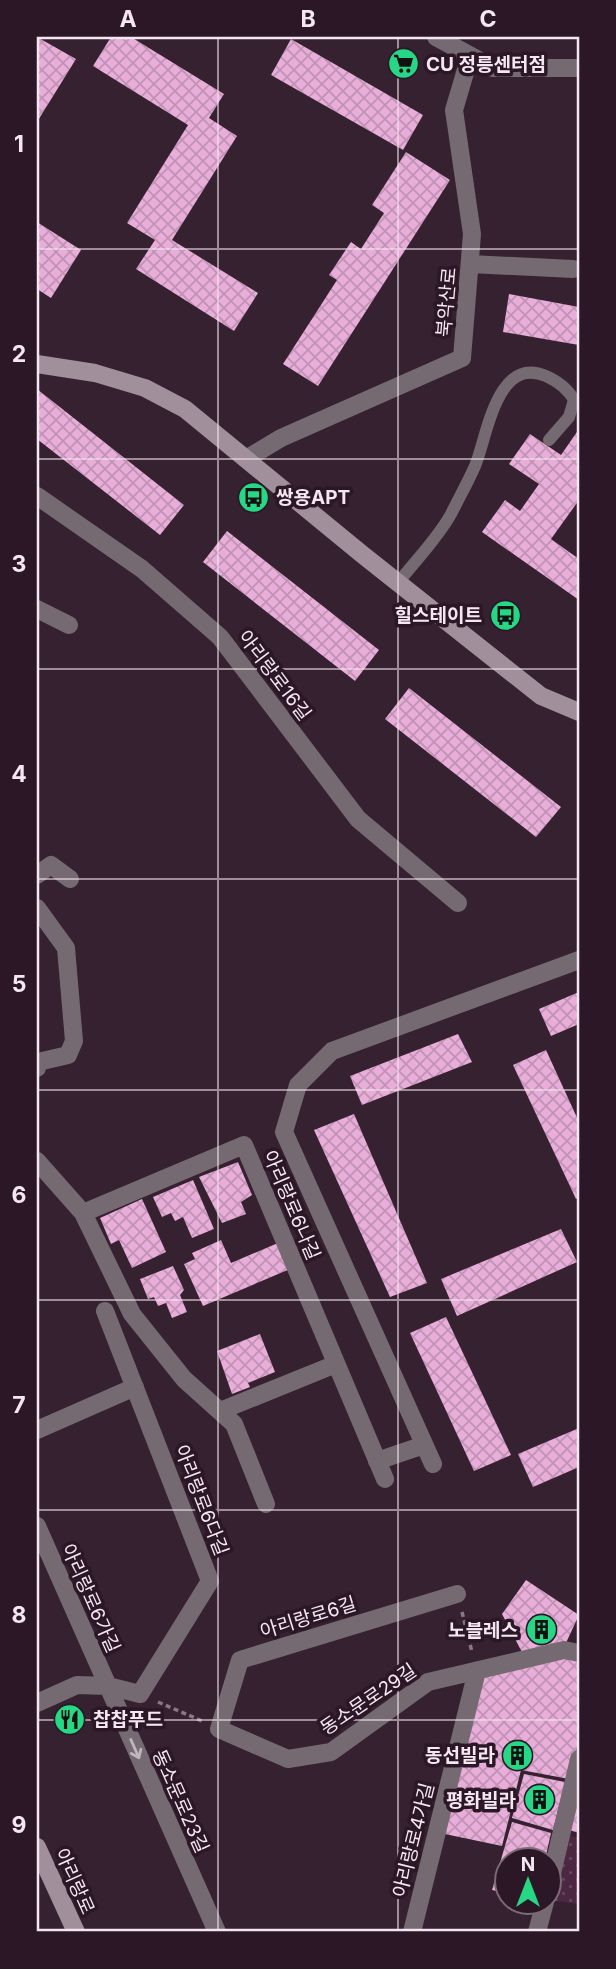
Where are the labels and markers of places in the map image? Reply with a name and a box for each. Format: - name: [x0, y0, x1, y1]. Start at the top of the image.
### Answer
- supermarket icon: CU 정릉센터점: [386, 47, 420, 81]
- place label: CU 정릉센터점: [426, 53, 546, 76]
- bus stop icon: 쌍용APT: [236, 480, 270, 514]
- place label: 쌍용APT: [276, 486, 350, 509]
- bus stop icon: 힐스테이트: [488, 598, 522, 632]
- place label: 힐스테이트: [395, 604, 482, 627]
- building icon: 노블레스: [524, 1613, 558, 1647]
- place label: 노블레스: [448, 1619, 518, 1642]
- restaurant icon: 찹찹푸드: [53, 1702, 87, 1736]
- place label: 찹찹푸드: [93, 1708, 163, 1731]
- building icon: 동선빌라: [501, 1738, 535, 1772]
- place label: 동선빌라: [425, 1744, 496, 1767]
- building icon: 평화빌라: [522, 1783, 556, 1817]
- place label: 평화빌라: [446, 1789, 517, 1812]

